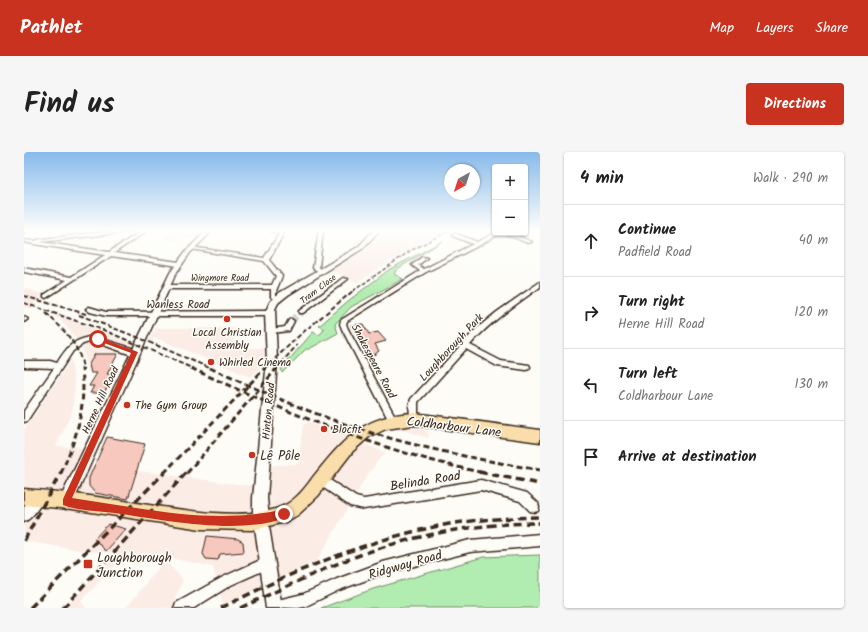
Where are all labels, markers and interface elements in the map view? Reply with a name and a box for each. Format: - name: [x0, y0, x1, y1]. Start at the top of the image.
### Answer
- text: Pathlet: [20, 13, 82, 43]
- text: Map: [710, 17, 734, 39]
- text: Layers: [756, 17, 794, 39]
- text: Share: [816, 17, 848, 39]
- text: Find us: [24, 82, 115, 127]
- button: Directions: [746, 83, 844, 125]
- north arrow: [444, 164, 480, 200]
- map controls: [492, 164, 528, 236]
- button: +: [492, 164, 528, 200]
- text: 4 min: [580, 165, 624, 192]
- text: Walk · 290 m: [753, 168, 828, 189]
- button: −: [492, 200, 528, 236]
- text: Continue: [618, 218, 676, 242]
- icon: ahead: [580, 230, 602, 252]
- text: 40 m: [799, 230, 828, 251]
- text: Padfield Road: [618, 242, 691, 263]
- street label: Wingmore Road: [191, 271, 250, 286]
- street label: Tram Close: [297, 271, 340, 308]
- text: Turn right: [618, 290, 685, 314]
- street label: Wanless Road: [146, 296, 210, 314]
- icon: right: [580, 302, 602, 324]
- text: 120 m: [794, 302, 828, 323]
- street label: Loughborough Park: [415, 309, 489, 386]
- marker: Local Christian Assembly: [222, 314, 232, 324]
- text: Herne Hill Road: [618, 314, 704, 335]
- street label: Shakespeare Road: [346, 321, 401, 402]
- place label: Local Christian Assembly: [192, 324, 262, 355]
- route start: [89, 330, 107, 348]
- place label: Whirled Cinema: [219, 354, 291, 372]
- marker: Whirled Cinema: [206, 357, 216, 367]
- text: Turn left: [618, 362, 678, 386]
- street label: Herne Hill Road: [77, 363, 125, 437]
- icon: left: [580, 374, 602, 396]
- text: 130 m: [794, 374, 828, 395]
- street label: Hinton Road: [258, 381, 281, 440]
- text: Coldharbour Lane: [618, 386, 713, 407]
- place label: The Gym Group: [135, 397, 208, 415]
- marker: The Gym Group: [122, 400, 132, 410]
- street label: Coldharbour Lane: [405, 411, 502, 444]
- place label: Blocfit: [332, 421, 362, 439]
- marker: Blocfit: [319, 424, 329, 434]
- text: Arrive at destination: [618, 445, 757, 469]
- place label: Lê Pôle: [260, 446, 300, 467]
- icon: arrive: [580, 446, 602, 468]
- marker: Lê Pôle: [247, 450, 257, 460]
- street label: Belinda Road: [388, 465, 463, 497]
- route end: [275, 505, 293, 523]
- street label: Ridgway Road: [366, 545, 445, 586]
- place label: Loughborough Junction: [97, 548, 172, 584]
- marker: Loughborough Junction: [82, 558, 94, 570]

